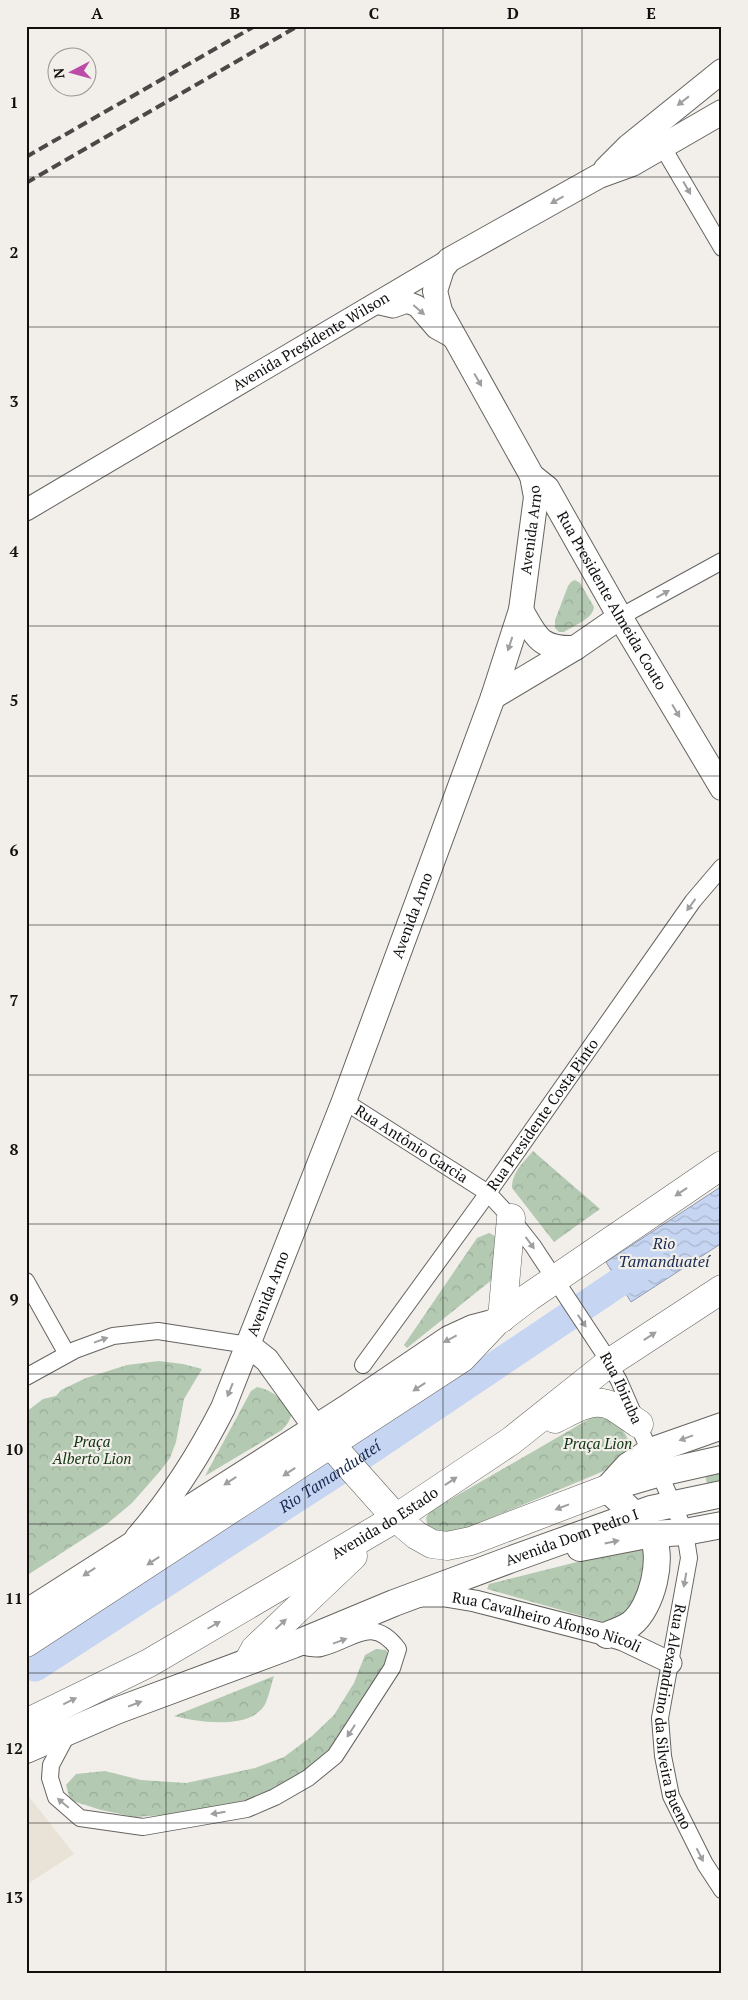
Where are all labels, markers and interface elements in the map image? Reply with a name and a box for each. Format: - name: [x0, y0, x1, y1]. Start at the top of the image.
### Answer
- text: A: [91, 2, 103, 24]
- text: B: [230, 2, 240, 24]
- text: C: [369, 2, 379, 24]
- text: D: [507, 2, 519, 24]
- text: E: [646, 2, 656, 24]
- north arrow: [48, 48, 98, 98]
- text: N: [49, 67, 69, 80]
- text: 1: [9, 91, 19, 113]
- one-way arrow: [677, 96, 690, 107]
- one-way arrow: [683, 182, 692, 195]
- one-way arrow: [551, 196, 564, 205]
- text: 2: [9, 241, 19, 263]
- street label: Avenida Presidente Wilson: [228, 287, 393, 395]
- one-way arrow: [412, 304, 424, 316]
- one-way arrow: [474, 374, 483, 387]
- text: 3: [9, 390, 19, 412]
- street label: Avenida Arno: [515, 484, 545, 576]
- street label: Rua Presidente Almeida Couto: [553, 507, 672, 693]
- text: 4: [9, 540, 19, 562]
- one-way arrow: [656, 590, 670, 598]
- one-way arrow: [505, 637, 513, 652]
- text: 5: [9, 689, 19, 711]
- one-way arrow: [671, 704, 680, 717]
- text: 6: [9, 839, 19, 861]
- street label: Avenida Arno: [387, 869, 436, 961]
- one-way arrow: [686, 898, 696, 911]
- text: 7: [9, 989, 19, 1011]
- street label: Rua Presidente Costa Pinto: [482, 1034, 602, 1194]
- street label: Rua Antônio Garcia: [352, 1100, 473, 1187]
- text: 8: [9, 1138, 19, 1160]
- one-way arrow: [675, 1187, 688, 1197]
- water label: Rio Tamanduateí: [619, 1232, 711, 1272]
- one-way arrow: [525, 1237, 535, 1250]
- street label: Avenida Arno: [241, 1248, 293, 1339]
- text: 9: [9, 1288, 19, 1310]
- one-way arrow: [577, 1314, 587, 1328]
- one-way arrow: [643, 1331, 657, 1341]
- one-way arrow: [444, 1334, 457, 1343]
- one-way arrow: [94, 1336, 109, 1344]
- street label: Rua Ibiruba: [596, 1348, 648, 1427]
- one-way arrow: [412, 1382, 426, 1391]
- one-way arrow: [226, 1383, 234, 1398]
- park label: Praça Alberto Lion: [51, 1431, 132, 1468]
- park label: Praça Lion: [563, 1433, 632, 1453]
- water label: Rio Tamanduateí: [274, 1434, 386, 1518]
- one-way arrow: [678, 1434, 693, 1442]
- text: 10: [5, 1438, 23, 1460]
- one-way arrow: [282, 1467, 295, 1476]
- one-way arrow: [445, 1476, 458, 1486]
- one-way arrow: [223, 1477, 237, 1486]
- street label: Avenida do Estado: [327, 1482, 442, 1563]
- street label: Avenida Dom Pedro I: [502, 1503, 641, 1570]
- one-way arrow: [554, 1503, 569, 1511]
- one-way arrow: [605, 1538, 621, 1546]
- one-way arrow: [146, 1556, 160, 1566]
- one-way arrow: [83, 1567, 96, 1577]
- one-way arrow: [681, 1573, 689, 1589]
- street label: Rua Cavalheiro Afonso Nicoli: [451, 1586, 645, 1656]
- text: 11: [5, 1587, 23, 1609]
- street label: Rua Alexandrino da Silveira Bueno: [651, 1603, 697, 1832]
- one-way arrow: [275, 1618, 287, 1630]
- one-way arrow: [207, 1621, 220, 1630]
- one-way arrow: [333, 1637, 348, 1645]
- one-way arrow: [63, 1697, 77, 1705]
- one-way arrow: [128, 1700, 143, 1707]
- one-way arrow: [346, 1724, 356, 1738]
- text: 12: [5, 1737, 23, 1759]
- one-way arrow: [56, 1798, 69, 1809]
- one-way arrow: [210, 1810, 226, 1818]
- one-way arrow: [696, 1848, 704, 1863]
- text: 13: [5, 1886, 23, 1908]

